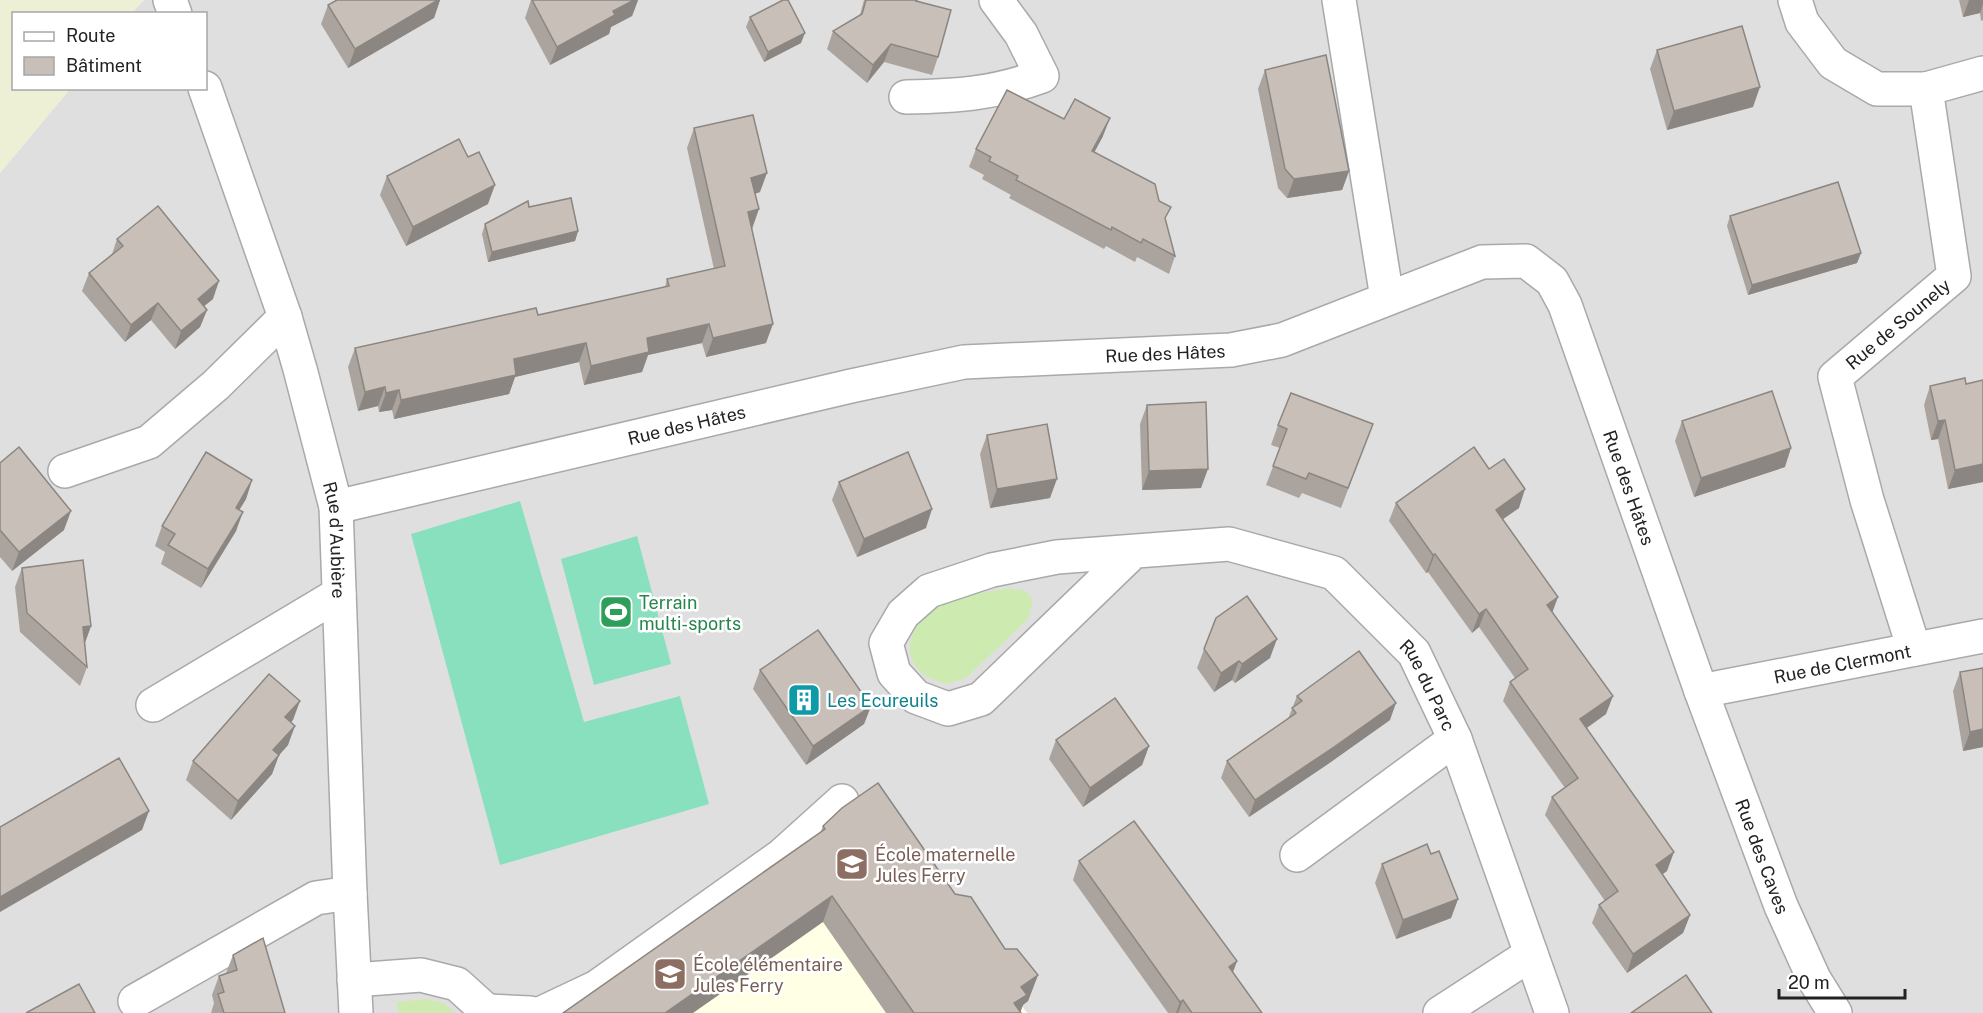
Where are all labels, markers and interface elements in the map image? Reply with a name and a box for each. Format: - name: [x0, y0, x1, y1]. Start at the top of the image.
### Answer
- legend: [12, 12, 207, 90]
- text: Route: [66, 25, 115, 46]
- text: Bâtiment: [66, 55, 142, 76]
- street label: Rue de Sounely: [1841, 274, 1955, 374]
- street label: Rue des Hâtes: [1105, 340, 1226, 366]
- street label: Rue des Hâtes: [625, 401, 747, 449]
- street label: Rue des Hâtes: [1599, 427, 1659, 548]
- street label: Rue d'Aubière: [319, 479, 350, 599]
- place label: Terrain multi-sports: [639, 592, 741, 634]
- sports icon: Terrain multi-sports: [598, 594, 634, 630]
- street label: Rue du Parc: [1396, 635, 1460, 734]
- street label: Rue de Clermont: [1772, 640, 1913, 687]
- building icon: Les Ecureuils: [786, 682, 822, 718]
- place label: Les Ecureuils: [827, 690, 938, 711]
- street label: Rue des Caves: [1731, 796, 1794, 917]
- place label: École maternelle Jules Ferry: [875, 843, 1015, 886]
- school or university icon: École maternelle Jules Ferry: [834, 846, 870, 882]
- place label: École élémentaire Jules Ferry: [693, 953, 843, 996]
- school or university icon: École élémentaire Jules Ferry: [652, 956, 688, 992]
- scale bar: [1779, 962, 1905, 1000]
- text: 20 m: [1788, 972, 1830, 993]

